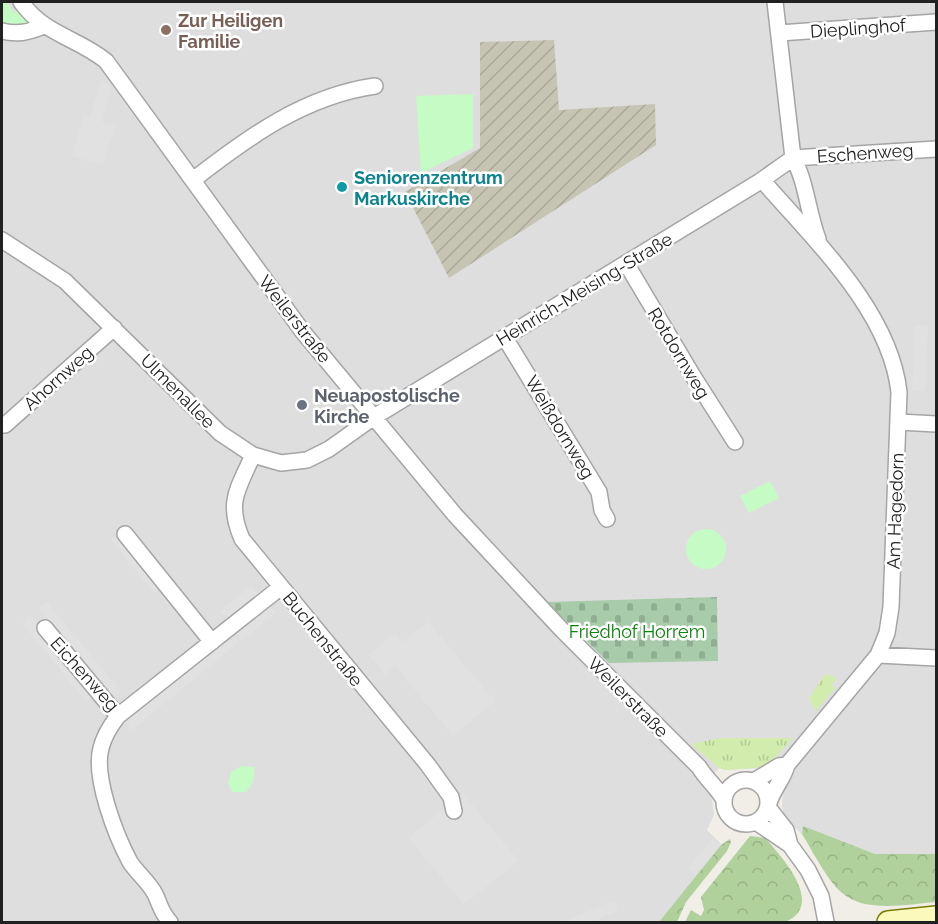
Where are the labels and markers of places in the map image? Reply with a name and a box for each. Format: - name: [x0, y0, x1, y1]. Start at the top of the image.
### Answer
- place label: Zur Heiligen Familie: [178, 10, 283, 52]
- marker: Zur Heiligen Familie: [159, 23, 173, 37]
- place label: Seniorenzentrum Markuskirche: [354, 167, 503, 209]
- marker: Seniorenzentrum Markuskirche: [335, 180, 349, 194]
- place label: Neuapostolische Kirche: [314, 385, 460, 427]
- marker: Neuapostolische Kirche: [295, 398, 309, 412]

